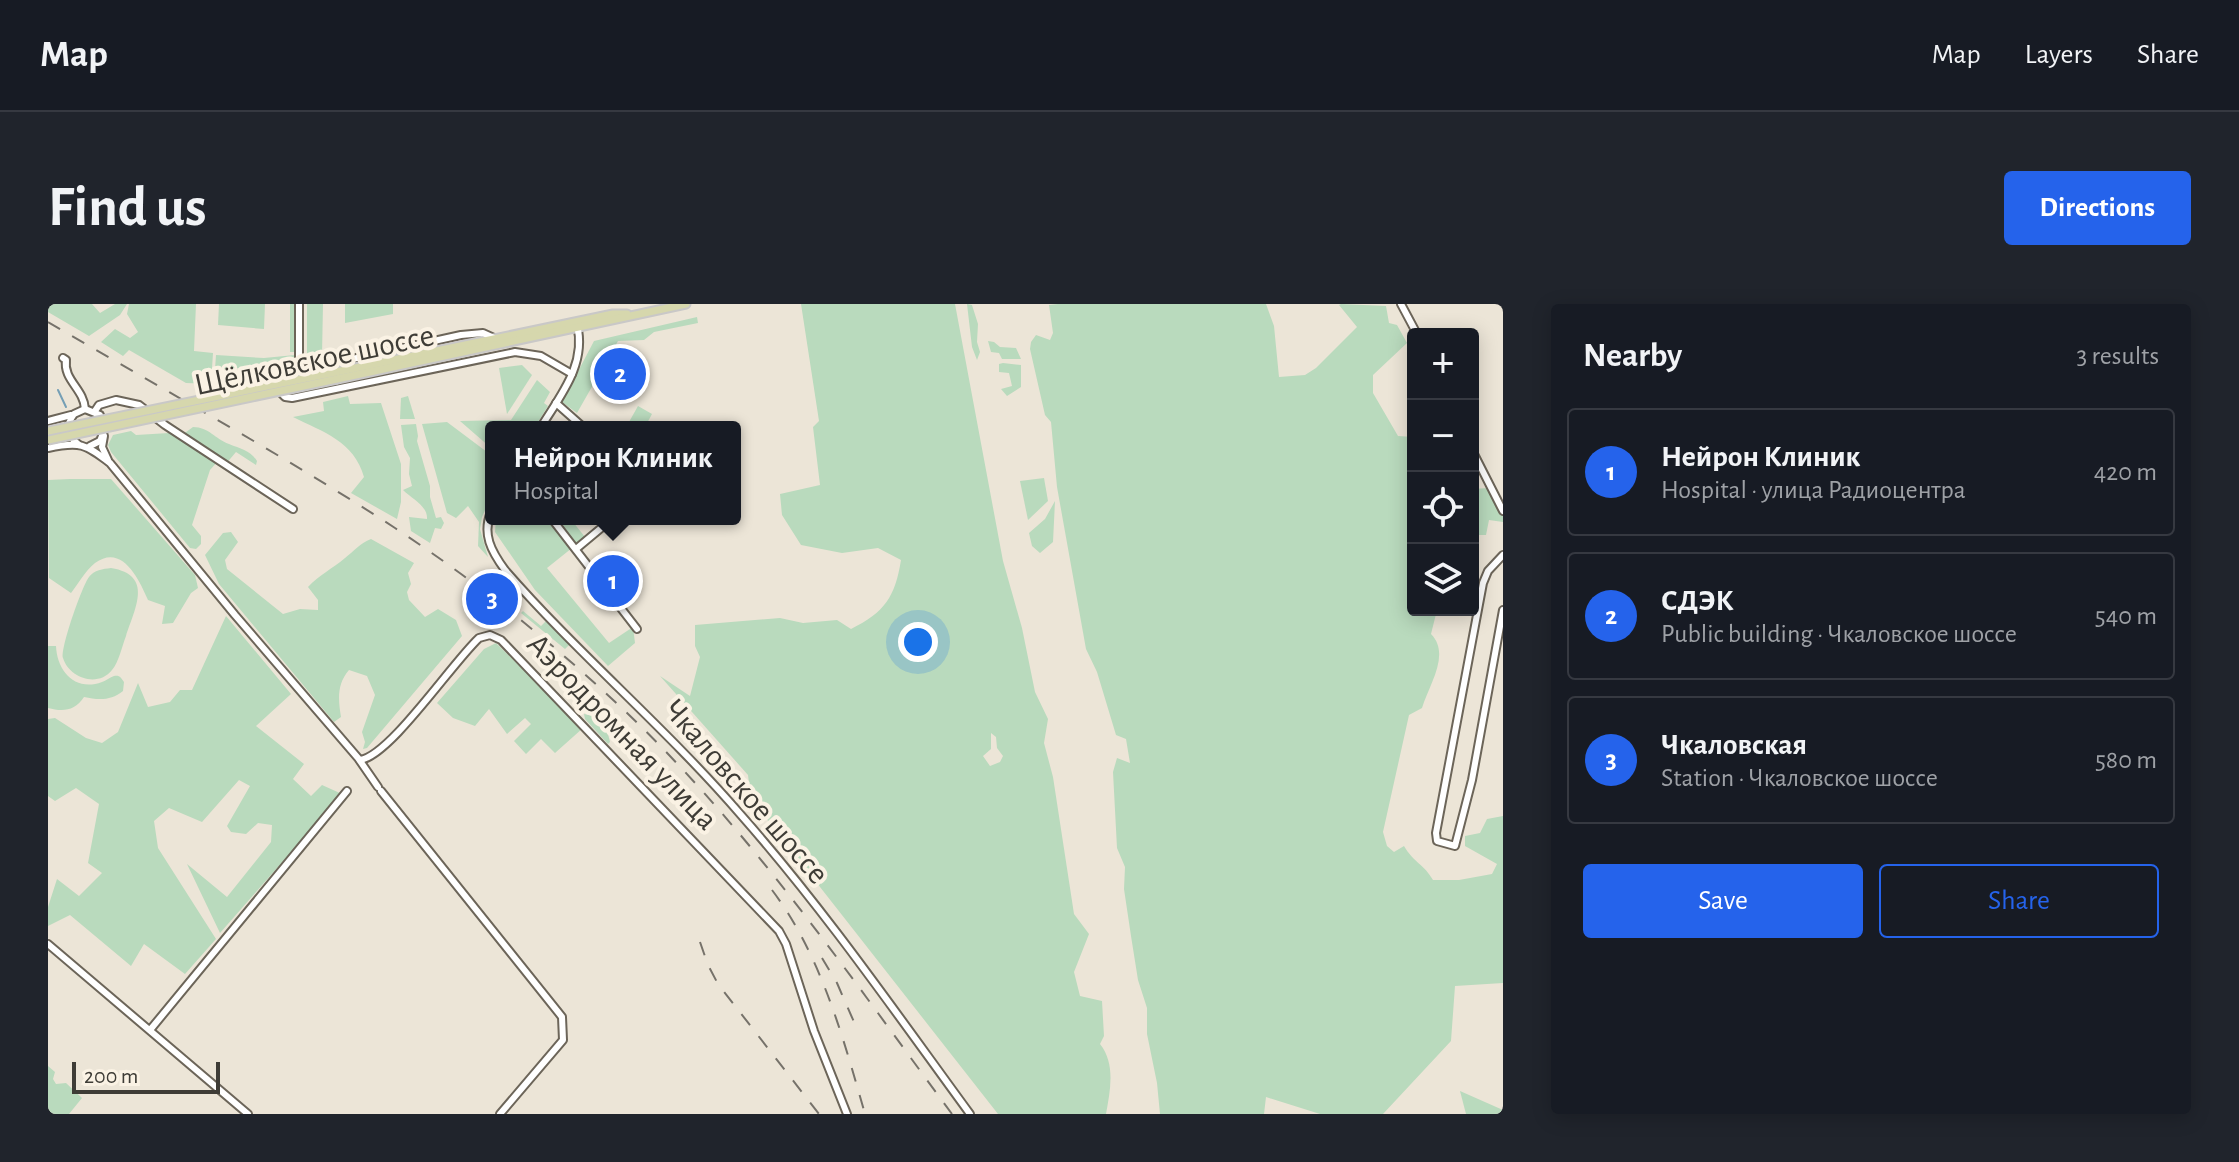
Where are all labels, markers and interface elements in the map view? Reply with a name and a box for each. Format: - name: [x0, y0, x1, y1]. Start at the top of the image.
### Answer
- text: Map: [40, 36, 108, 74]
- text: Map: [1932, 41, 1981, 69]
- text: Layers: [2025, 41, 2093, 69]
- text: Share: [2137, 41, 2199, 69]
- button: Directions: [2004, 171, 2191, 245]
- text: Find us: [48, 180, 206, 236]
- street label: Щёлковское шоссе: [191, 319, 437, 401]
- map controls: [1407, 328, 1479, 616]
- button: +: [1407, 328, 1479, 400]
- text: Nearby: [1583, 339, 1682, 373]
- text: 3 results: [2076, 343, 2159, 369]
- pin: 2: [594, 344, 646, 404]
- button: −: [1407, 400, 1479, 472]
- popup: [485, 421, 741, 525]
- text: Нейрон Клиник: [1661, 442, 1860, 472]
- text: Нейрон Клиник: [513, 443, 713, 473]
- text: 1: [1606, 459, 1616, 485]
- text: 420 m: [2094, 459, 2157, 485]
- button: locate: [1407, 472, 1479, 544]
- text: Hospital · улица Радиоцентра: [1661, 477, 1966, 503]
- text: Hospital: [513, 478, 599, 504]
- button: layers: [1407, 544, 1479, 616]
- pin: 1: [587, 551, 639, 611]
- pin: 3: [466, 569, 518, 629]
- text: СДЭК: [1661, 586, 1734, 616]
- text: 2: [1605, 603, 1617, 629]
- text: 540 m: [2095, 603, 2157, 629]
- text: Public building · Чкаловское шоссе: [1661, 621, 2017, 647]
- your location: [898, 622, 938, 662]
- street label: Аэродромная улица: [521, 627, 724, 836]
- street label: Чкаловское шоссе: [658, 693, 835, 890]
- text: Чкаловская: [1661, 730, 1807, 760]
- text: 3: [1605, 747, 1617, 773]
- text: 580 m: [2095, 747, 2157, 773]
- text: Station · Чкаловское шоссе: [1661, 765, 1938, 791]
- button: Save: [1583, 864, 1863, 938]
- button: Share: [1879, 864, 2159, 938]
- scale bar: [72, 1058, 220, 1094]
- text: 200 m: [84, 1065, 138, 1087]

